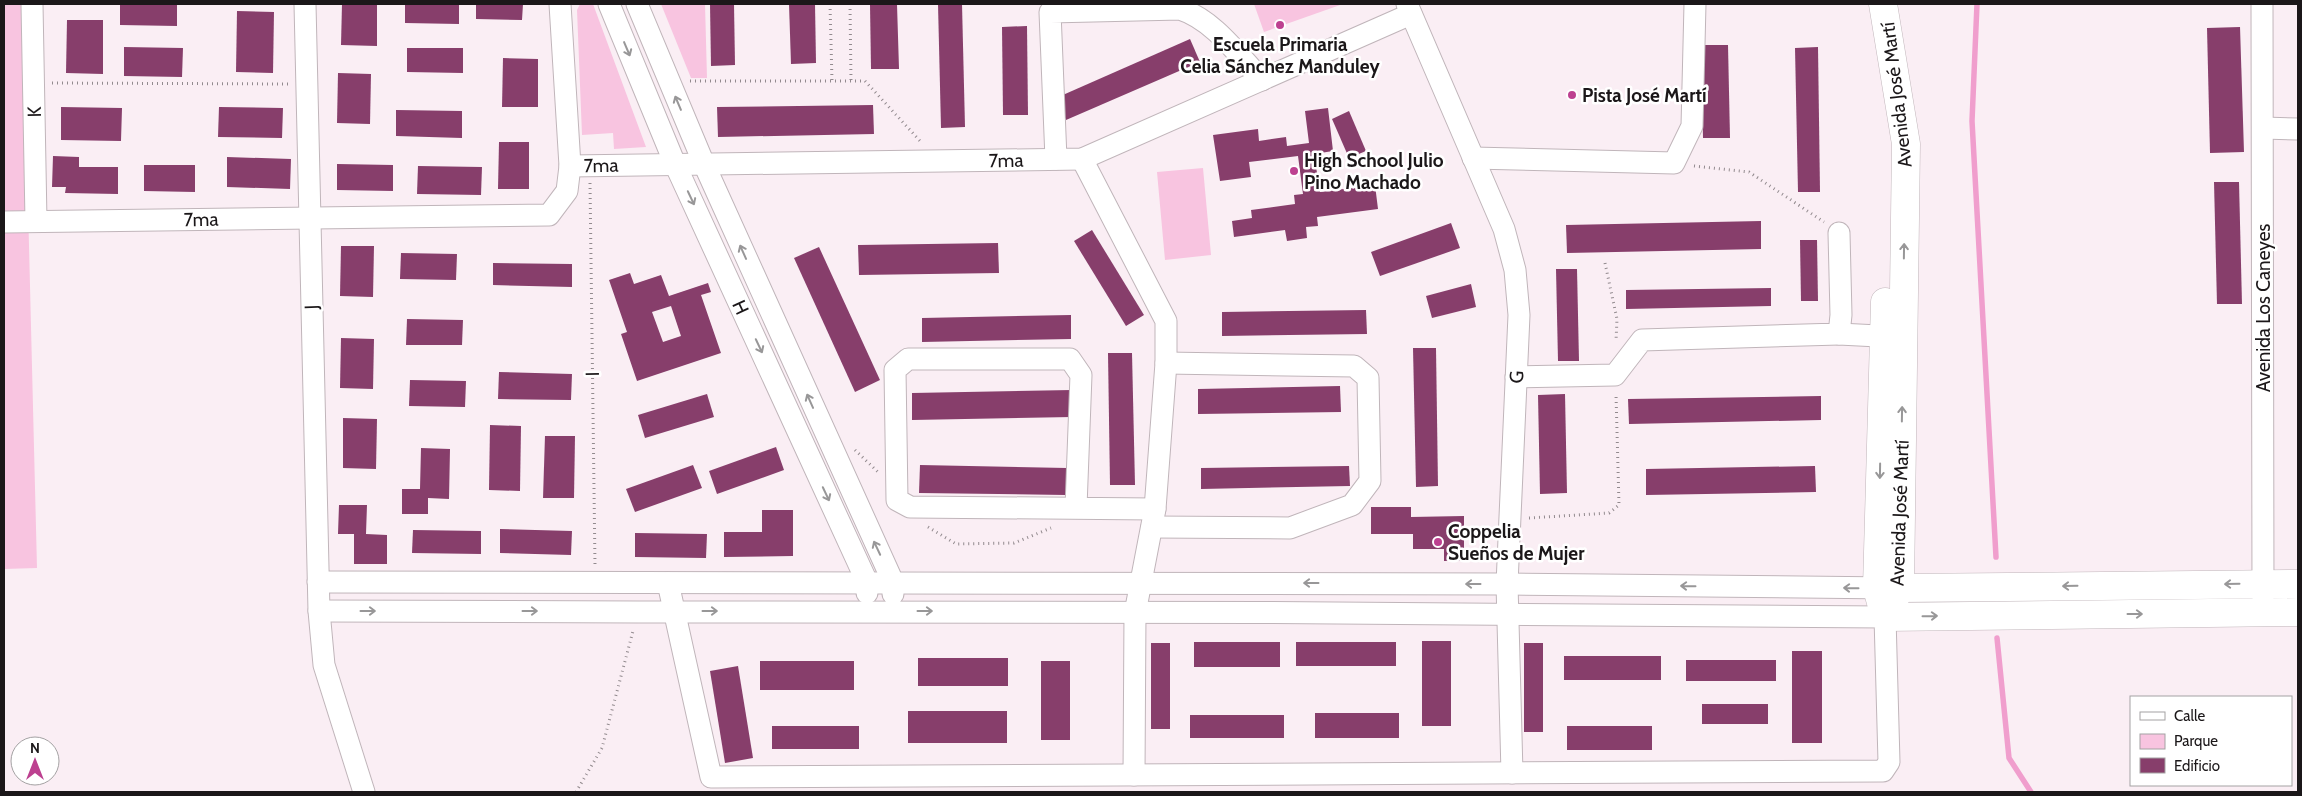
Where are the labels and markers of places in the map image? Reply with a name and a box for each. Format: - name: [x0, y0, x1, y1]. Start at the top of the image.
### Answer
- marker: Escuela Primaria Celia Sánchez Manduley: [1274, 19, 1286, 31]
- place label: Escuela Primaria Celia Sánchez Manduley: [1180, 33, 1380, 78]
- place label: Pista José Martí: [1582, 84, 1707, 107]
- marker: Pista José Martí: [1566, 89, 1578, 101]
- place label: High School Julio Pino Machado: [1304, 149, 1444, 194]
- marker: High School Julio Pino Machado: [1288, 165, 1300, 177]
- place label: Coppelia Sueños de Mujer: [1448, 520, 1585, 565]
- marker: Coppelia Sueños de Mujer: [1432, 536, 1444, 548]

